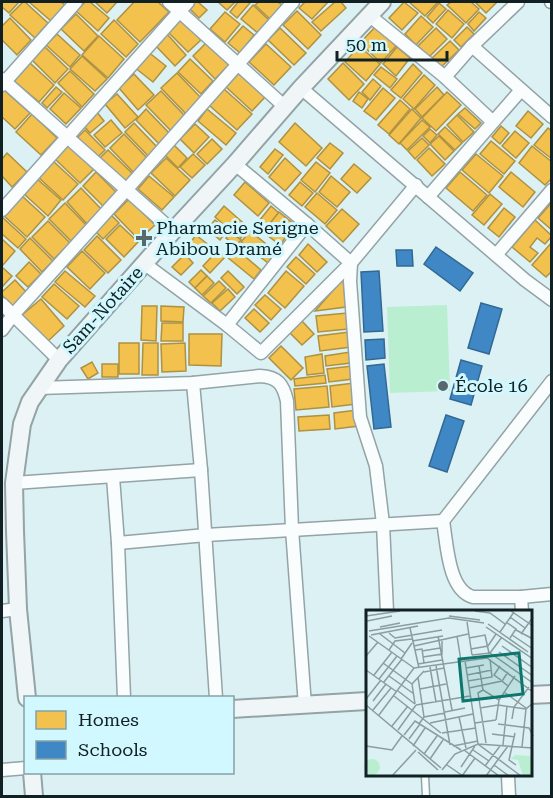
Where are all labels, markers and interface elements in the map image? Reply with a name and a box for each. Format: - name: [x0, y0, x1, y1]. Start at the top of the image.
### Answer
- scale bar: [337, 24, 446, 62]
- text: 50 m: [346, 34, 387, 55]
- place label: Pharmacie Serigne Abibou Dramé: [156, 217, 319, 259]
- marker: Pharmacie Serigne Abibou Dramé: [137, 231, 151, 245]
- street label: Sam-Notaire: [58, 262, 147, 358]
- place label: École 16: [455, 375, 528, 396]
- marker: École 16: [436, 379, 450, 393]
- inset map: [366, 610, 532, 777]
- legend: [24, 696, 234, 774]
- text: Homes: [78, 709, 139, 730]
- text: Schools: [78, 739, 147, 760]

